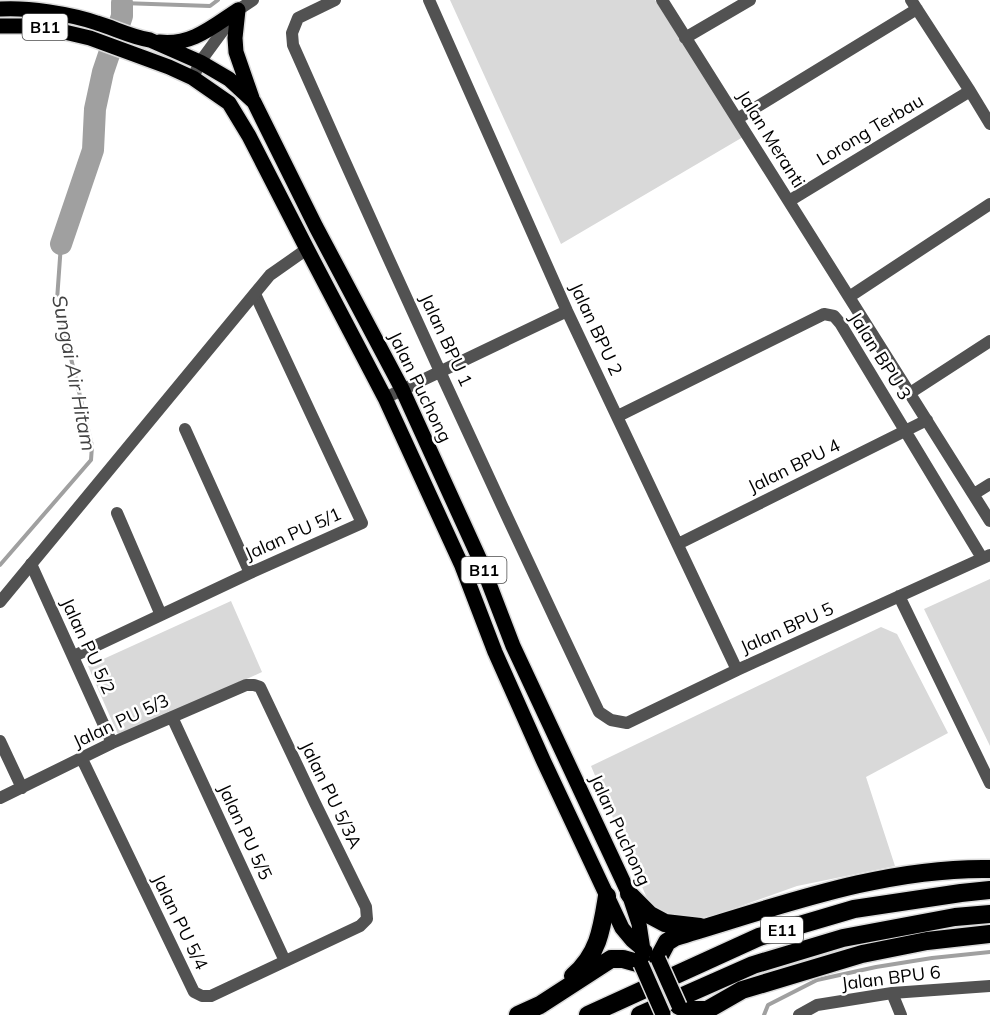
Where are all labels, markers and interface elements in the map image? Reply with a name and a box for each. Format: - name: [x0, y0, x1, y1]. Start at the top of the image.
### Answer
- road number: B11: [22, 14, 68, 40]
- street label: Jalan Meranti: [732, 86, 811, 192]
- street label: Lorong Terbau: [812, 89, 927, 170]
- street label: Jalan BPU 2: [565, 279, 628, 379]
- street label: Jalan BPU 1: [415, 290, 478, 390]
- water label: Sungai Air Hitam: [47, 293, 102, 453]
- street label: Jalan BPU 3: [844, 307, 917, 404]
- street label: Jalan Puchong: [384, 328, 457, 446]
- street label: Jalan BPU 4: [744, 433, 844, 498]
- street label: Jalan PU 5/1: [241, 502, 345, 565]
- road number: B11: [462, 557, 506, 583]
- street label: Jalan PU 5/2: [56, 594, 121, 697]
- street label: Jalan BPU 5: [737, 597, 837, 658]
- street label: Jalan PU 5/3: [69, 688, 172, 753]
- street label: Jalan PU 5/3A: [296, 737, 367, 852]
- street label: Jalan Puchong: [585, 770, 656, 889]
- street label: Jalan PU 5/5: [213, 780, 278, 884]
- street label: Jalan PU 5/4: [147, 870, 214, 973]
- road number: E11: [761, 917, 803, 943]
- street label: Jalan BPU 6: [840, 960, 942, 995]

